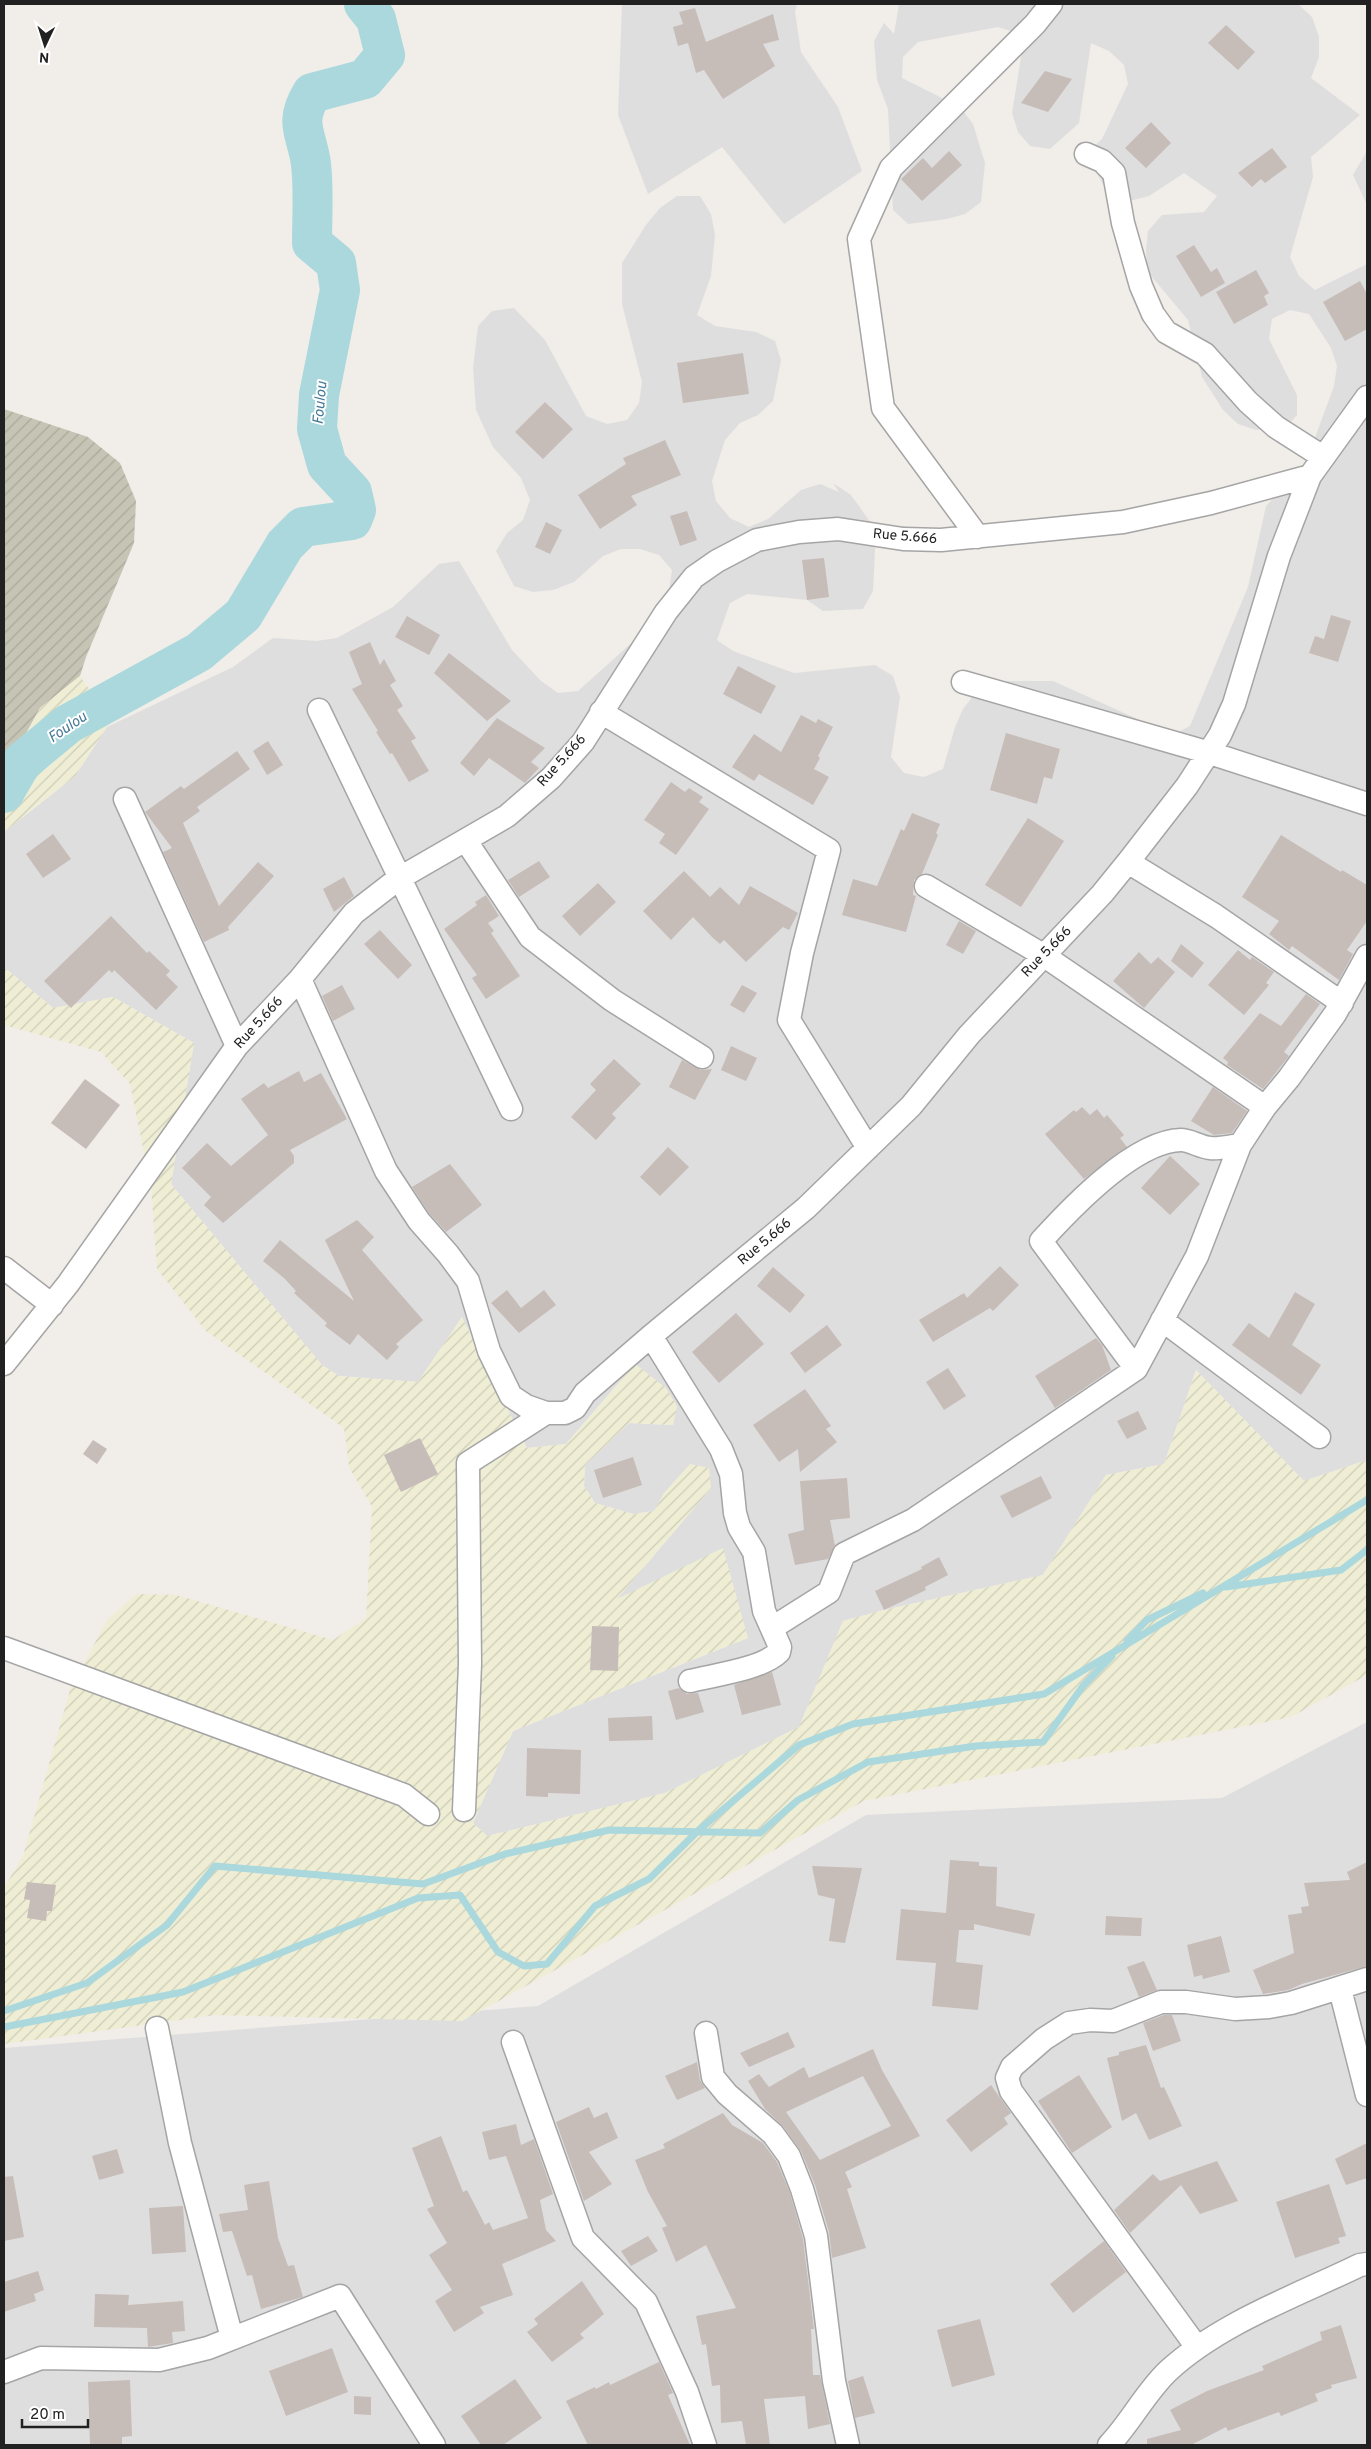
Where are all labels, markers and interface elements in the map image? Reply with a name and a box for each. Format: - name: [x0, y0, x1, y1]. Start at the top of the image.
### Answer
- north arrow: [20, 20, 70, 70]
- text: N: [39, 48, 50, 65]
- water label: Foulou: [310, 380, 332, 425]
- street label: Rue 5.666: [872, 526, 938, 548]
- water label: Foulou: [45, 708, 92, 748]
- street label: Rue 5.666: [534, 731, 590, 791]
- street label: Rue 5.666: [1018, 923, 1076, 981]
- street label: Rue 5.666: [231, 993, 287, 1053]
- street label: Rue 5.666: [735, 1215, 795, 1269]
- scale bar: [22, 2396, 89, 2428]
- text: 20 m: [30, 2406, 65, 2425]

